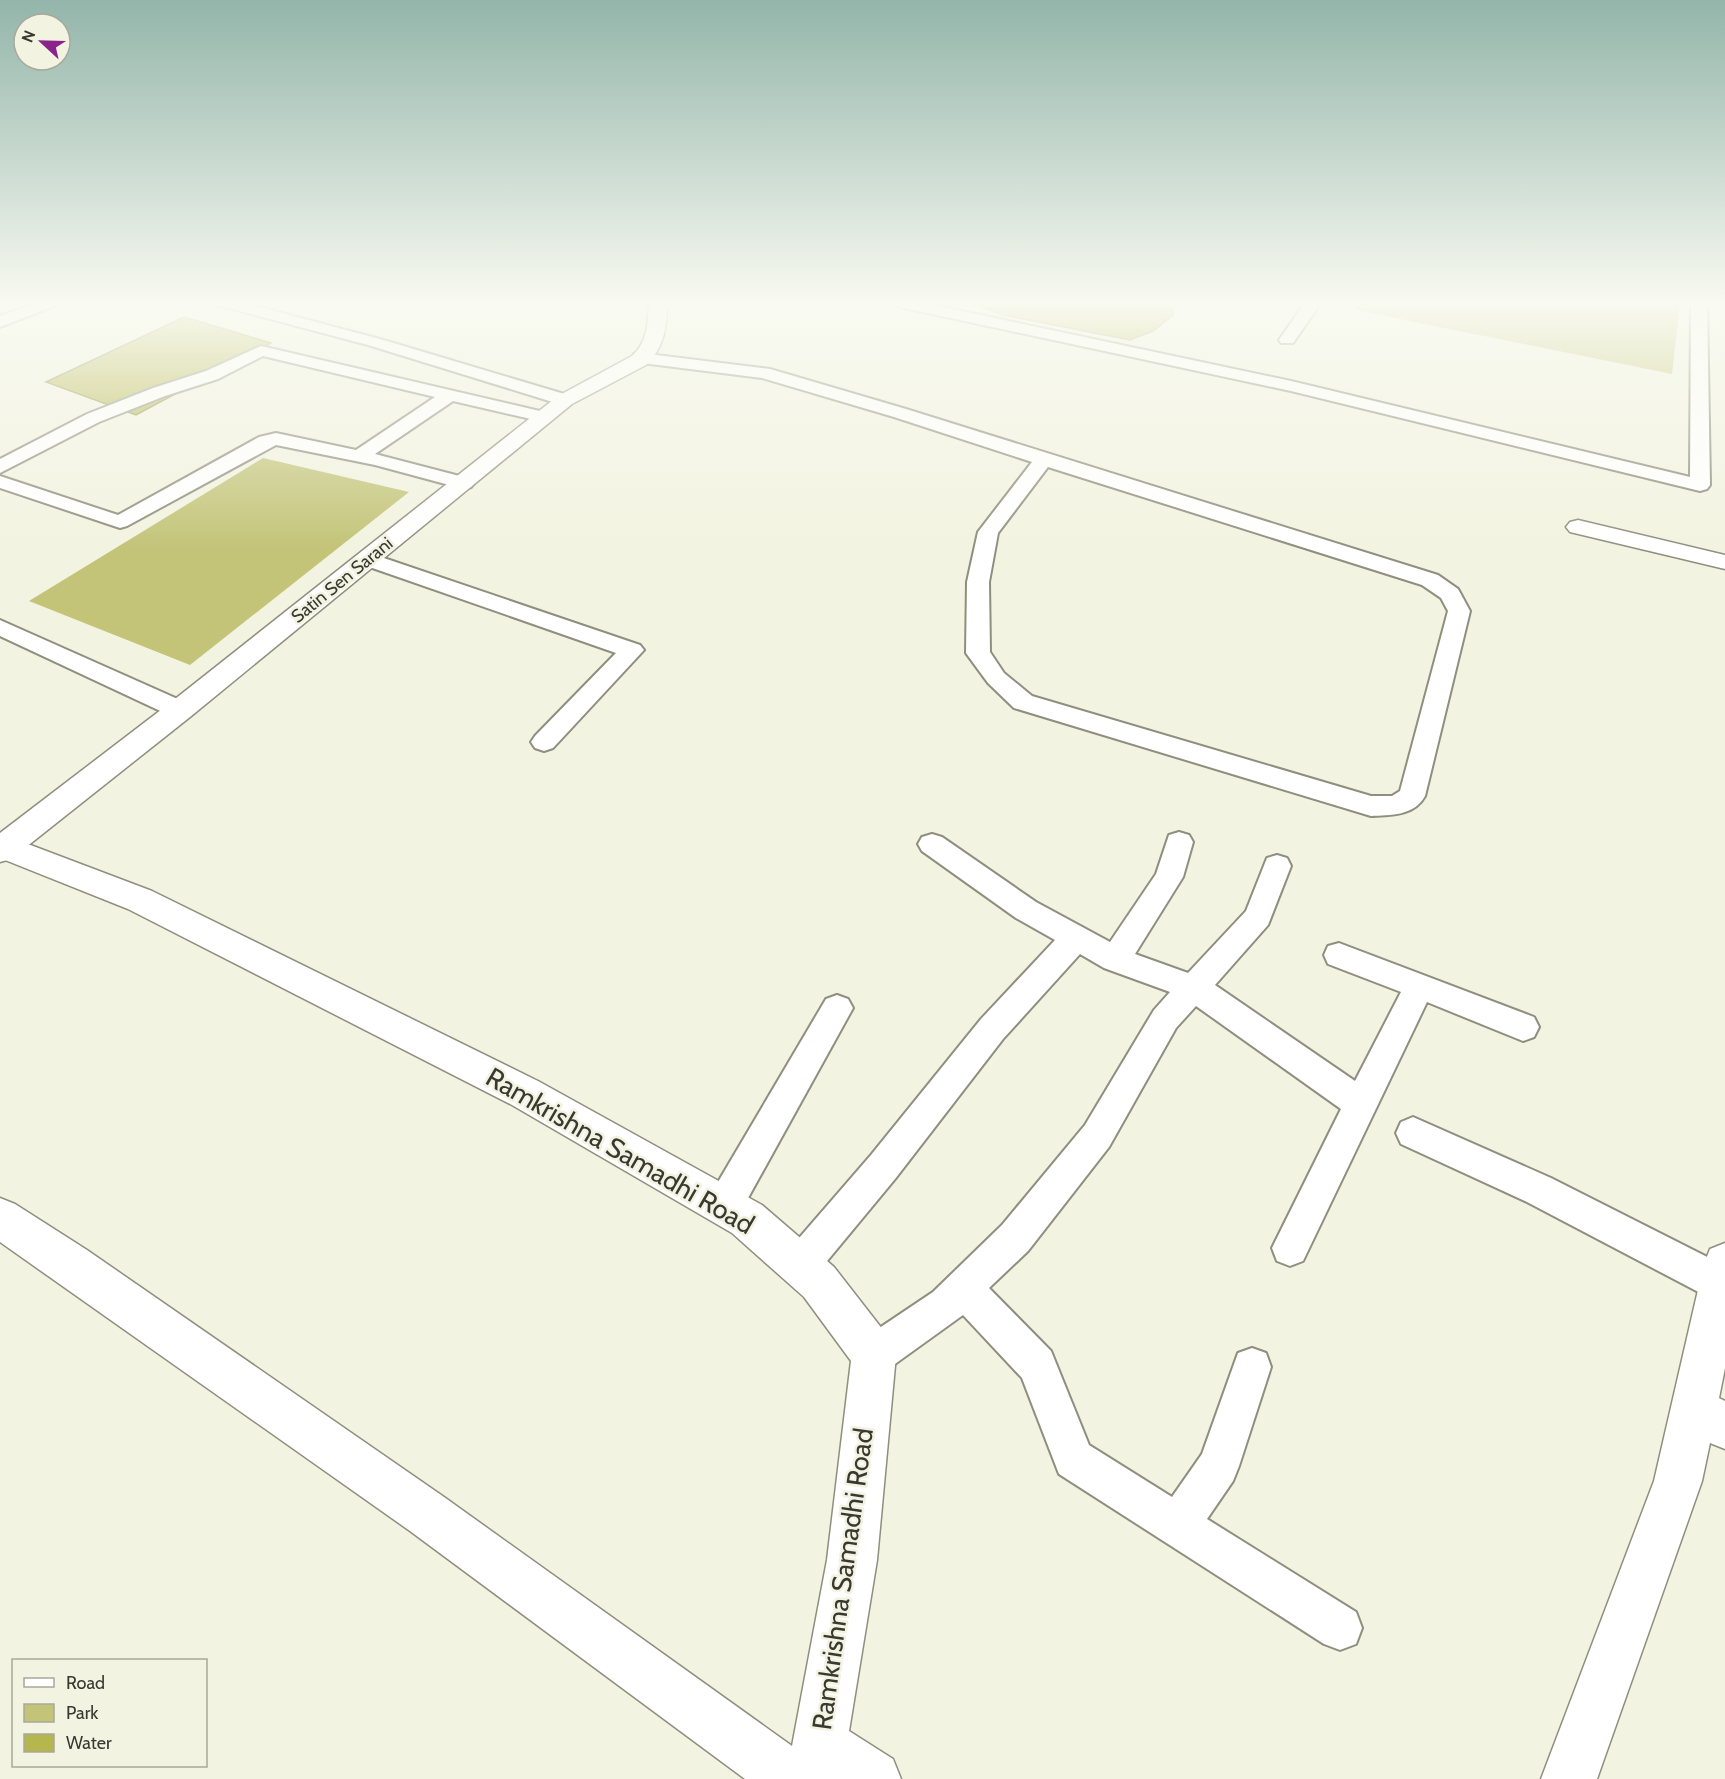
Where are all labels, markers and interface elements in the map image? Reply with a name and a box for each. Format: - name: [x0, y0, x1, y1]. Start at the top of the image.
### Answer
- north arrow: [12, 12, 72, 72]
- text: N: [18, 28, 39, 45]
- street label: Satin Sen Sarani: [287, 532, 397, 628]
- street label: Ramkrishna Samadhi Road: [480, 1060, 760, 1241]
- street label: Ramkrishna Samadhi Road: [805, 1426, 880, 1732]
- legend: [12, 1659, 207, 1767]
- text: Road: [66, 1672, 105, 1694]
- text: Park: [66, 1702, 99, 1724]
- text: Water: [66, 1732, 112, 1754]

